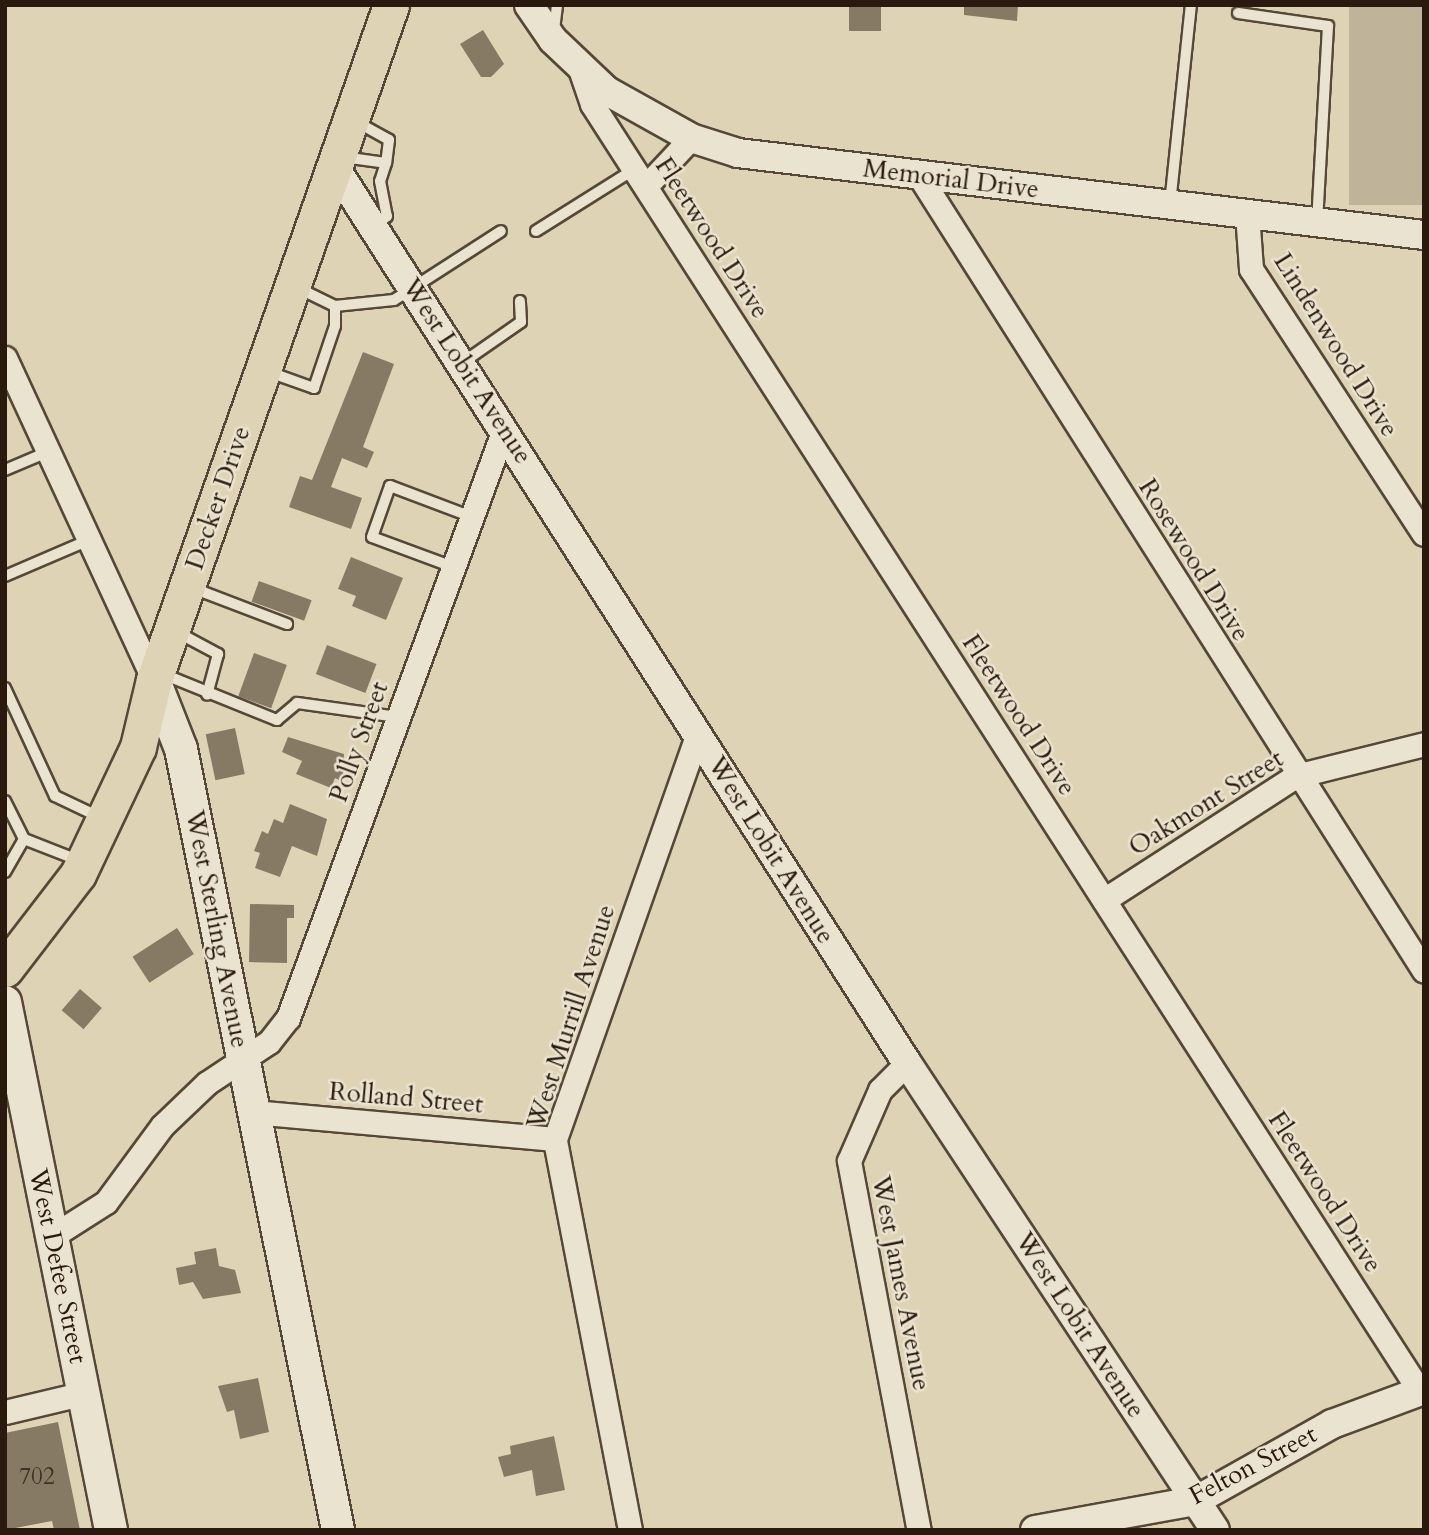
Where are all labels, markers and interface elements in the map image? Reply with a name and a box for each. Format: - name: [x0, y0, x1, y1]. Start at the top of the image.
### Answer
- street label: Fleetwood Drive: [648, 152, 776, 324]
- street label: Memorial Drive: [861, 153, 1041, 205]
- street label: Lindenwood Drive: [1267, 247, 1405, 443]
- street label: West Lobit Avenue: [395, 272, 539, 470]
- street label: Decker Drive: [179, 422, 257, 574]
- street label: Rosewood Drive: [1132, 473, 1256, 647]
- street label: Fleetwood Drive: [955, 629, 1083, 801]
- street label: Polly Street: [323, 677, 395, 807]
- street label: Oakmont Street: [1123, 743, 1289, 863]
- street label: West Lobit Avenue: [701, 751, 841, 949]
- street label: West Sterling Avenue: [179, 807, 255, 1051]
- street label: West Murrill Avenue: [520, 901, 622, 1133]
- street label: Rolland Street: [328, 1076, 484, 1120]
- street label: Fleetwood Drive: [1261, 1106, 1389, 1278]
- street label: West Defee Street: [22, 1166, 94, 1366]
- street label: West James Avenue: [865, 1173, 937, 1393]
- street label: West Lobit Avenue: [1008, 1226, 1152, 1424]
- street label: Felton Street: [1184, 1418, 1322, 1512]
- house number: 702: [19, 1463, 55, 1491]

